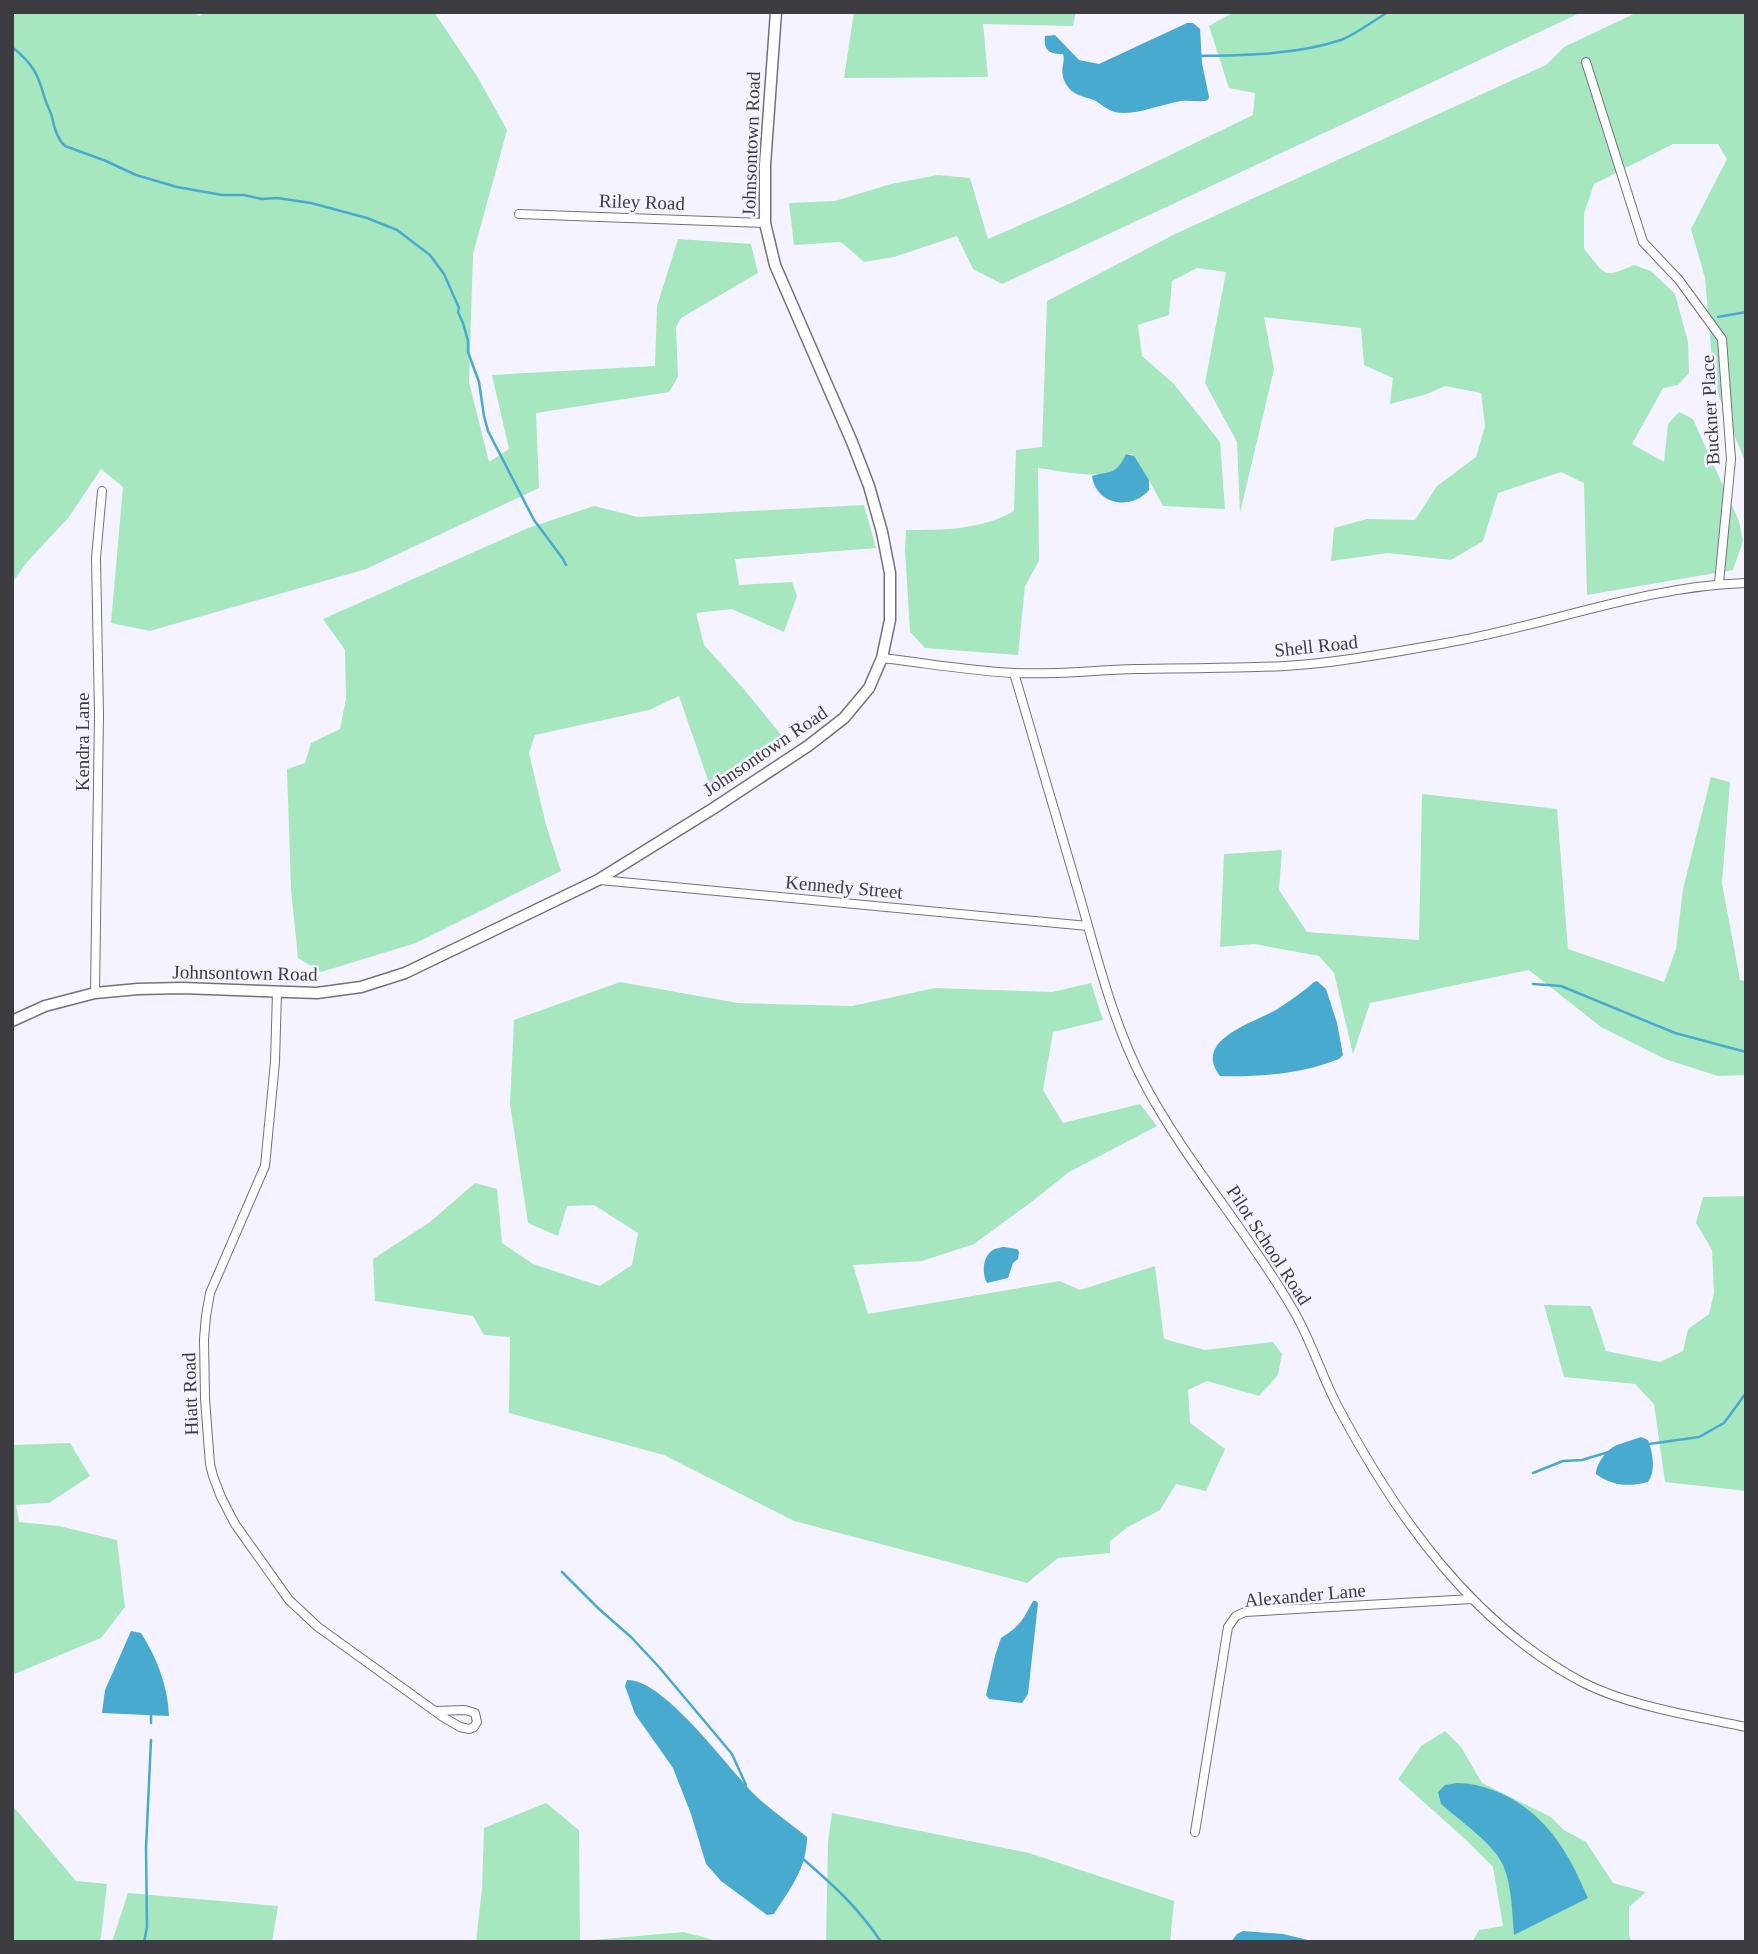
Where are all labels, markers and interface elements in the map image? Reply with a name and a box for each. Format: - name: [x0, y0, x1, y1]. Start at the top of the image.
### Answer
- street label: Johnsontown Road: [738, 71, 764, 217]
- street label: Riley Road: [599, 190, 686, 214]
- street label: Buckner Place: [1697, 354, 1723, 466]
- street label: Shell Road: [1273, 631, 1359, 661]
- street label: Kendra Lane: [72, 693, 93, 791]
- street label: Johnsontown Road: [699, 701, 831, 800]
- street label: Kennedy Street: [784, 871, 904, 903]
- street label: Johnsontown Road: [172, 961, 318, 985]
- street label: Pilot School Road: [1223, 1181, 1316, 1309]
- street label: Hiatt Road: [178, 1352, 202, 1436]
- street label: Alexander Lane: [1243, 1579, 1367, 1611]

